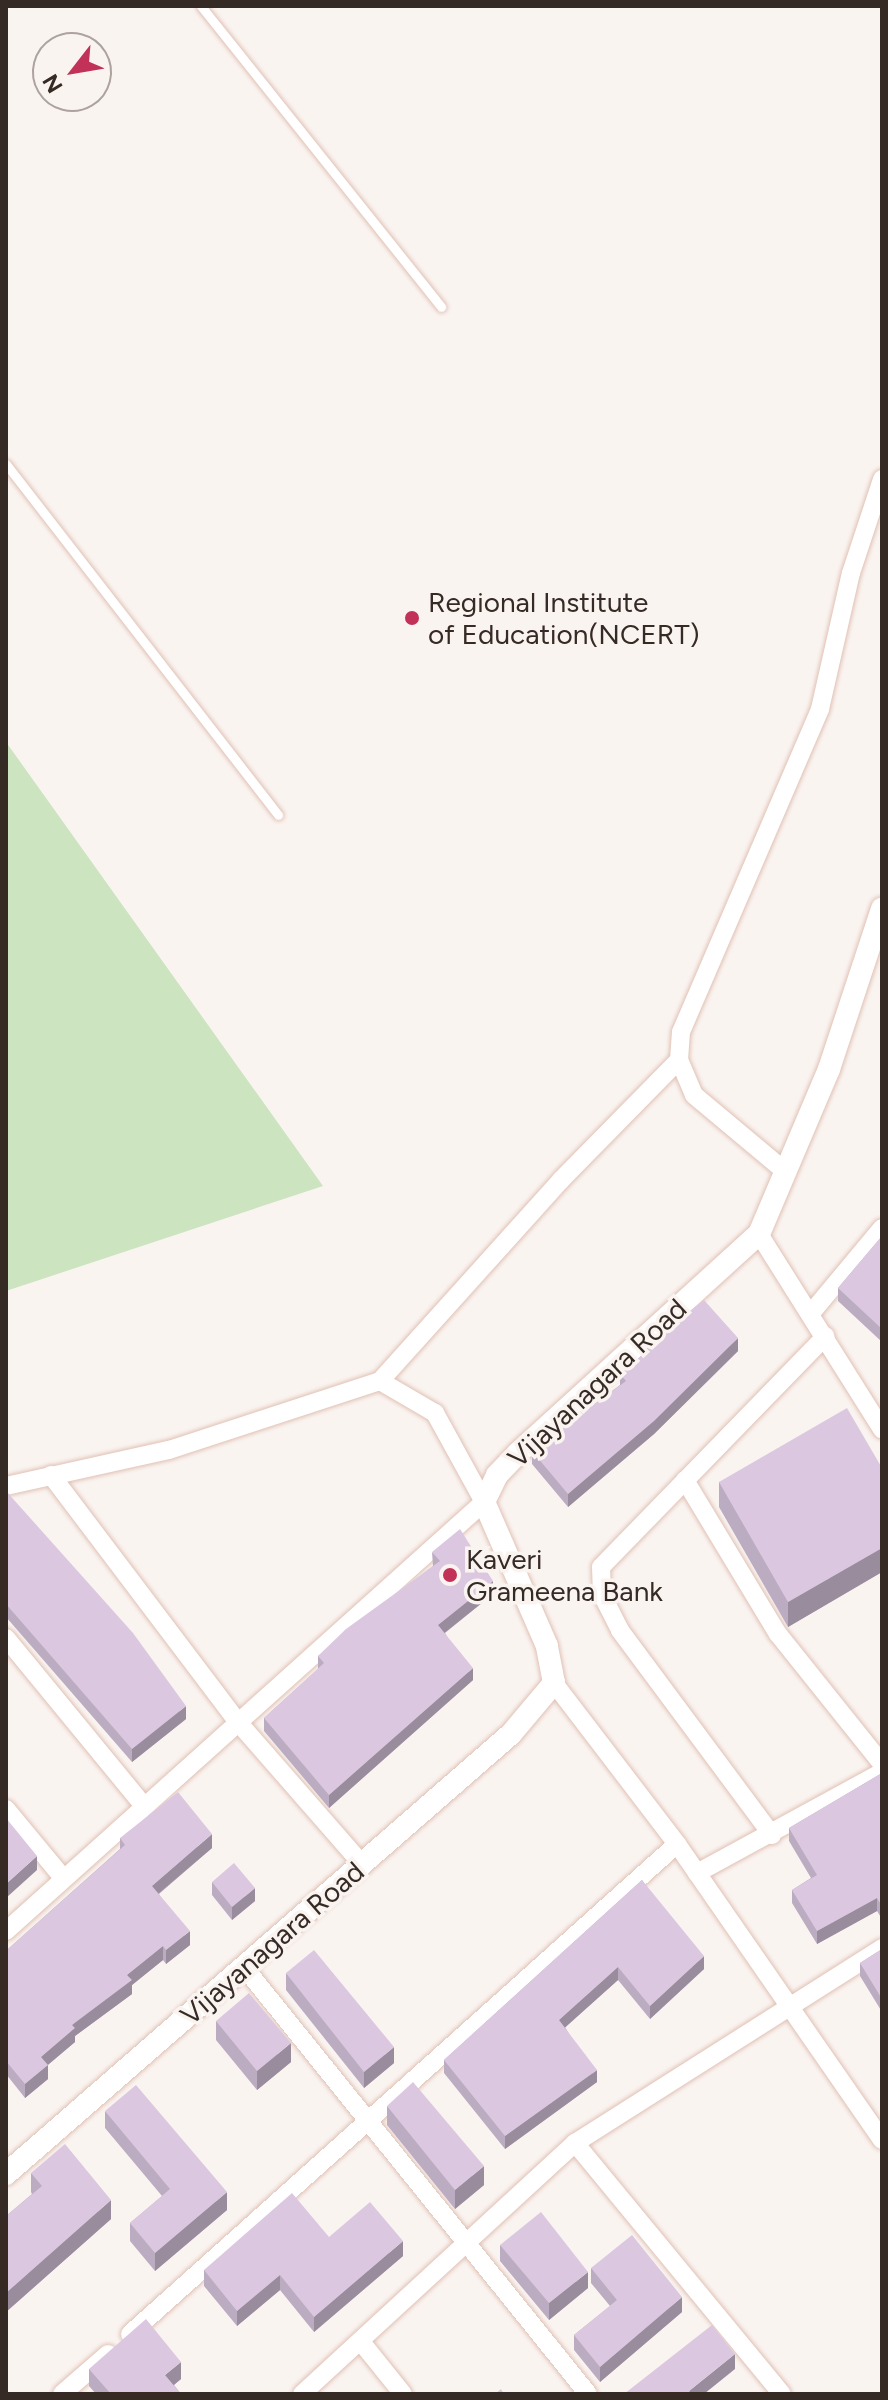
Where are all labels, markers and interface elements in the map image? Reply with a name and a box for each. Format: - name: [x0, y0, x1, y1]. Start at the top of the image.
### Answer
- north arrow: [32, 32, 112, 112]
- text: N: [37, 69, 69, 98]
- place label: Regional Institute of Education(NCERT): [428, 585, 700, 651]
- marker: Regional Institute of Education(NCERT): [403, 609, 421, 627]
- street label: Vijayanagara Road: [501, 1292, 693, 1474]
- place label: Kaveri Grameena Bank: [466, 1542, 663, 1608]
- marker: Kaveri Grameena Bank: [441, 1566, 459, 1584]
- street label: Vijayanagara Road: [173, 1854, 371, 2032]

